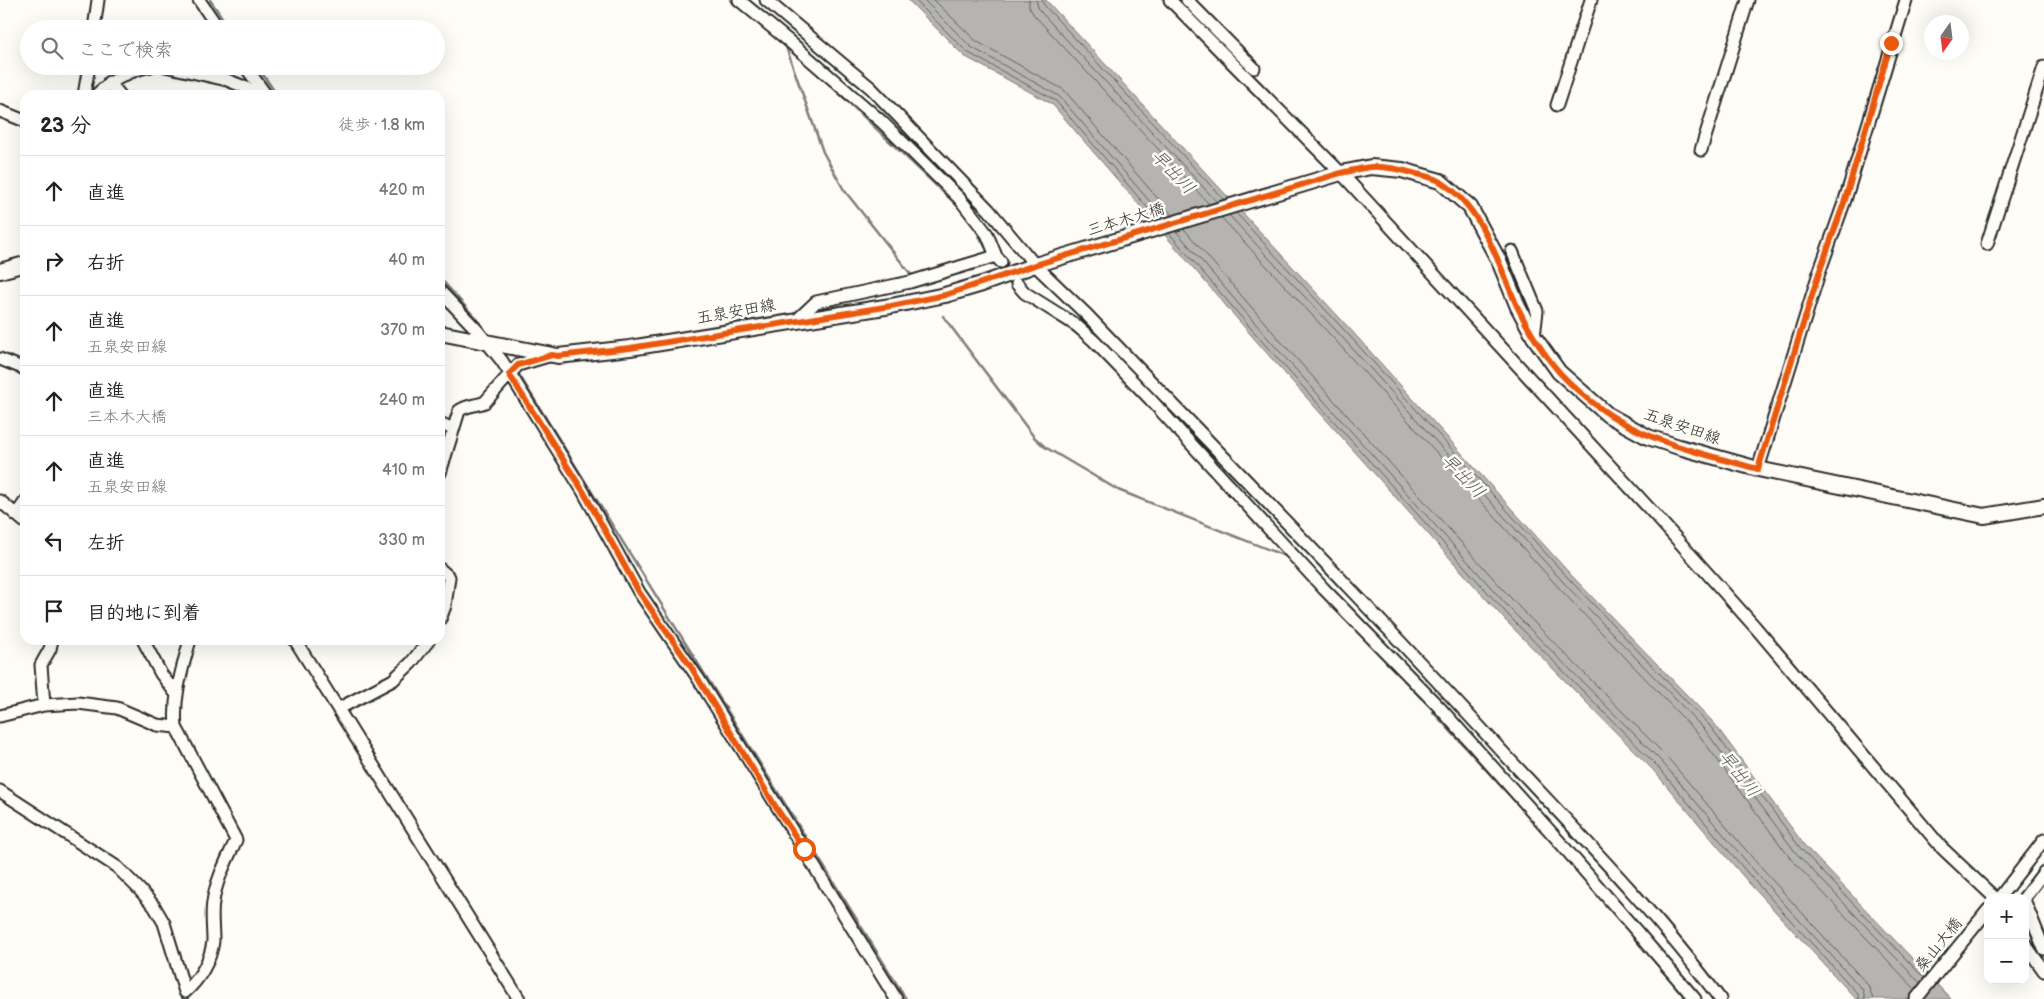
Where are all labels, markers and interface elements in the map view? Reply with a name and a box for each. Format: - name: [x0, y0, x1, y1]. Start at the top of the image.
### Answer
- north arrow: [1924, 15, 1969, 60]
- search box: [20, 20, 445, 75]
- route end: [1880, 32, 1903, 55]
- icon: search: [38, 34, 66, 62]
- text: ここで検索: [78, 39, 173, 62]
- text: 23 分: [40, 113, 91, 138]
- text: 徒歩 · 1.8 km: [339, 116, 425, 135]
- water label: 早出川: [1147, 145, 1199, 199]
- icon: ahead: [40, 177, 68, 205]
- text: 420 m: [379, 181, 425, 200]
- text: 直進: [87, 182, 125, 205]
- street label: 三本木大橋: [1085, 199, 1167, 241]
- icon: right: [40, 247, 68, 275]
- text: 40 m: [388, 251, 425, 270]
- text: 右折: [87, 252, 125, 275]
- street label: 五泉安田線: [695, 296, 777, 328]
- text: 直進: [87, 310, 125, 333]
- icon: ahead: [40, 317, 68, 345]
- text: 370 m: [380, 321, 425, 340]
- text: 五泉安田線: [87, 338, 167, 357]
- text: 直進: [87, 380, 125, 403]
- icon: ahead: [40, 387, 68, 415]
- text: 240 m: [379, 391, 425, 410]
- street label: 五泉安田線: [1641, 405, 1723, 449]
- text: 三本木大橋: [87, 408, 167, 427]
- water label: 早出川: [1437, 449, 1489, 503]
- text: 直進: [87, 450, 125, 473]
- icon: ahead: [40, 457, 68, 485]
- text: 410 m: [382, 461, 425, 480]
- text: 五泉安田線: [87, 478, 167, 497]
- icon: left: [40, 527, 68, 555]
- text: 330 m: [378, 531, 425, 550]
- text: 左折: [87, 532, 125, 555]
- icon: arrive: [40, 597, 68, 625]
- text: 目的地に到着: [87, 602, 201, 625]
- water label: 早出川: [1714, 746, 1764, 802]
- route start: [793, 838, 816, 861]
- map controls: [1984, 894, 2029, 984]
- button: +: [1984, 894, 2029, 939]
- street label: 桑山大橋: [1911, 914, 1967, 976]
- button: −: [1984, 939, 2029, 984]

